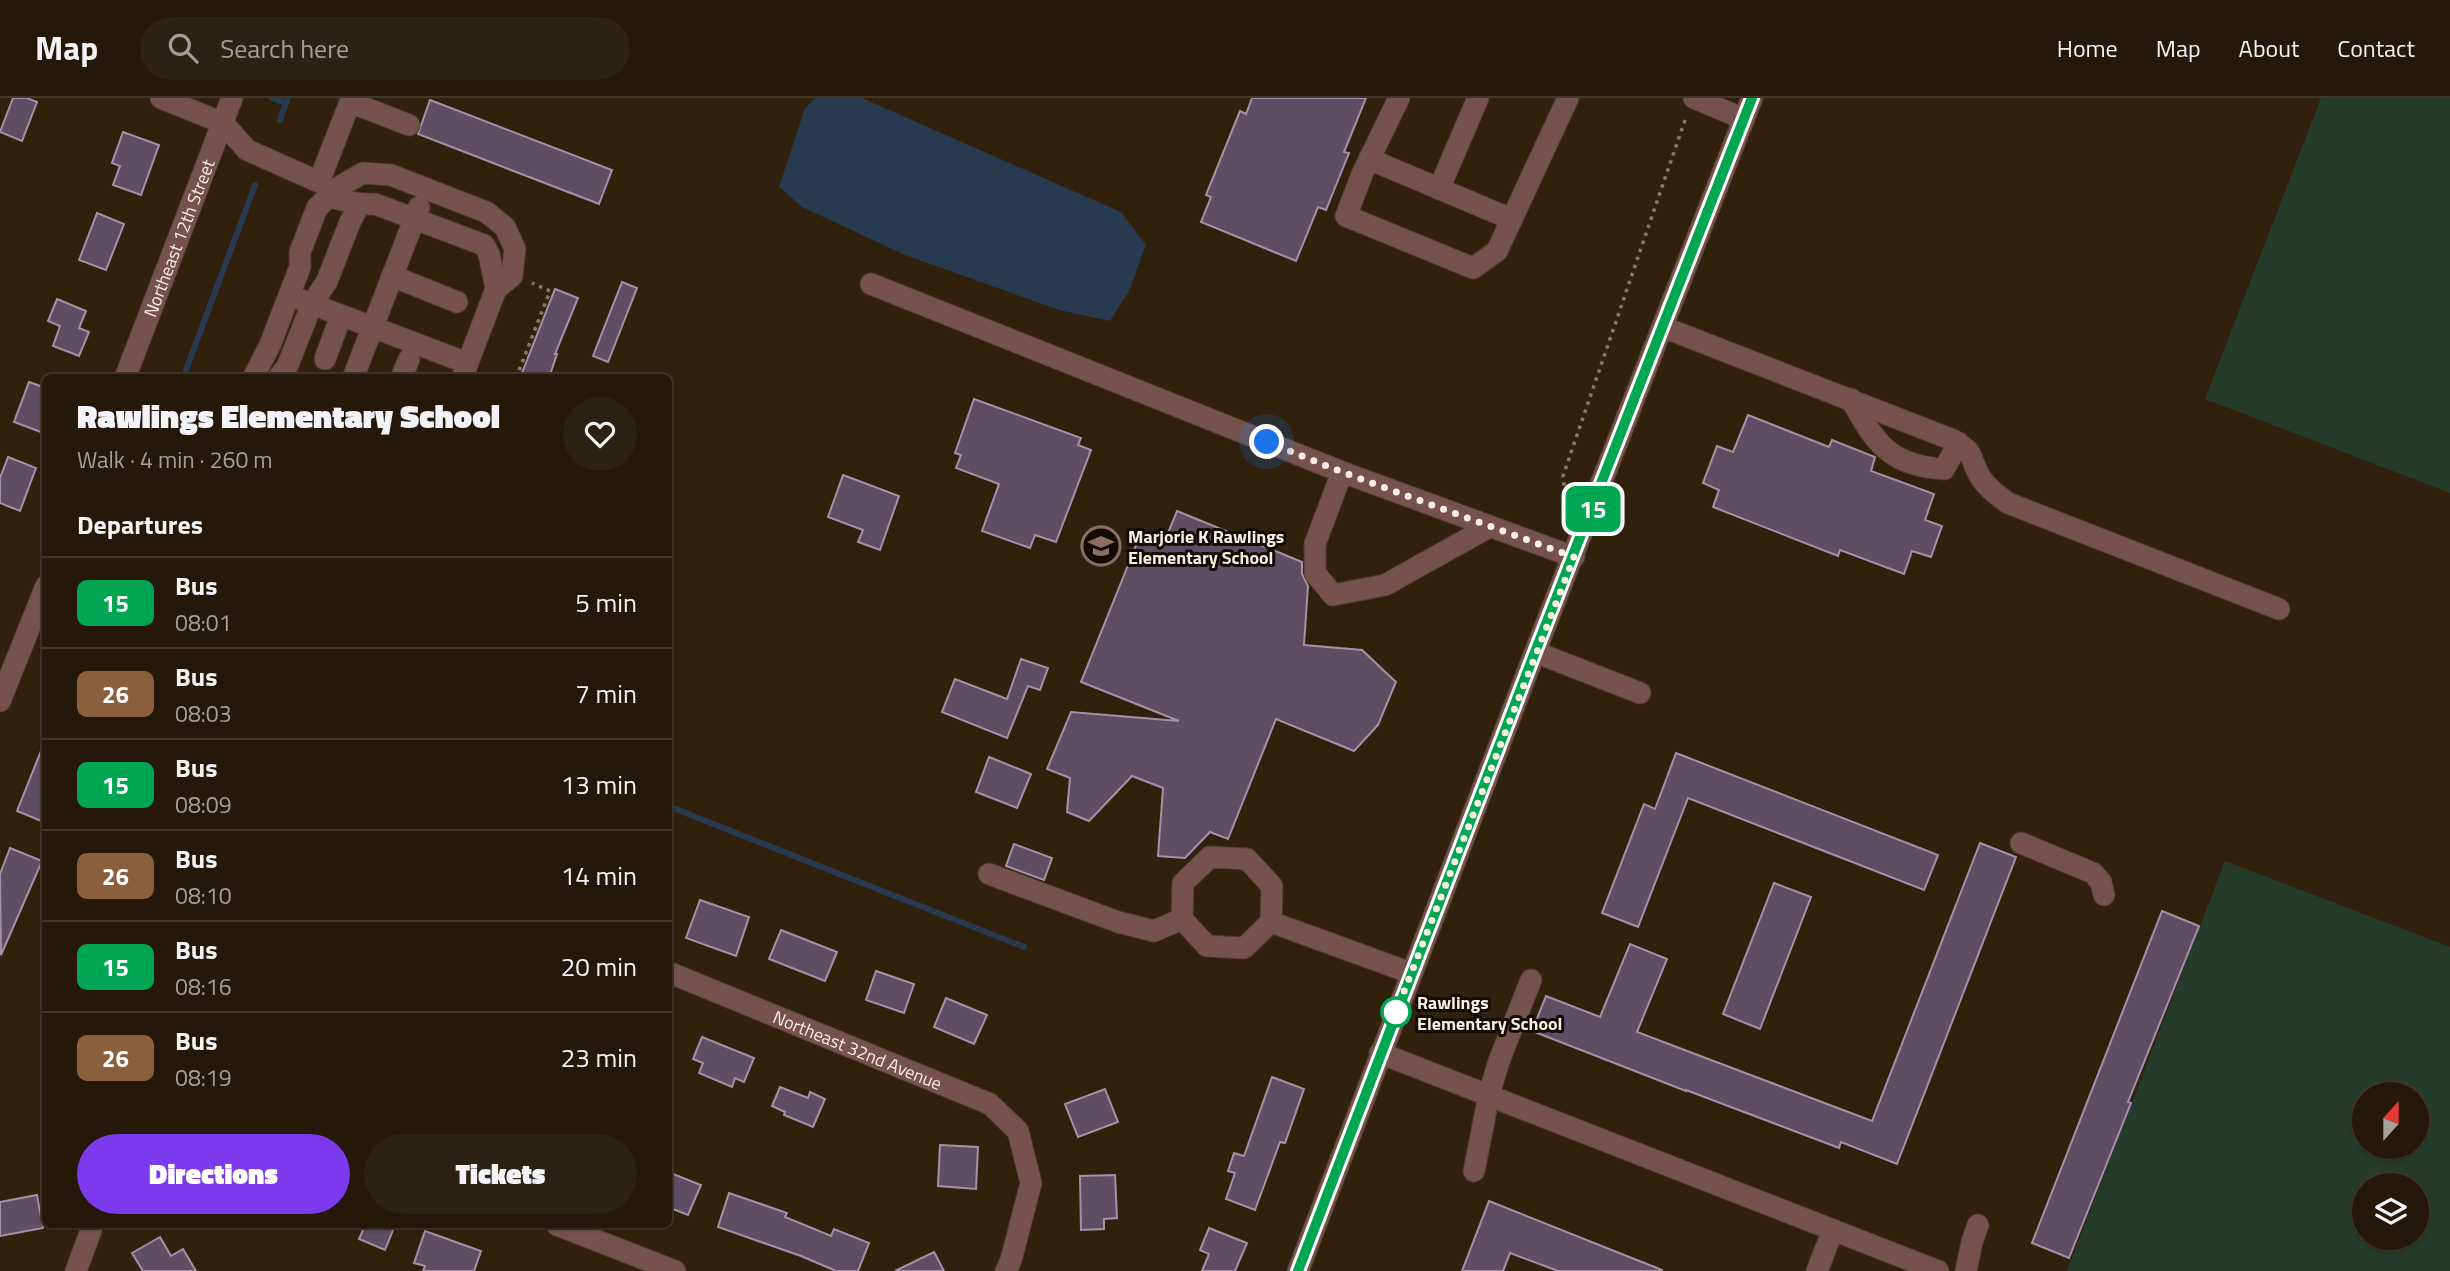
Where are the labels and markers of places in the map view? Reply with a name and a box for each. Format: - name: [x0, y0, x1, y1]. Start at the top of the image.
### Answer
- place label: Marjorie K Rawlings Elementary School: [1128, 523, 1284, 571]
- school or university icon: Marjorie K Rawlings Elementary School: [1080, 525, 1122, 567]
- place label: Rawlings Elementary School: [1417, 989, 1562, 1037]
- marker: Rawlings Elementary School: [1381, 997, 1411, 1027]

